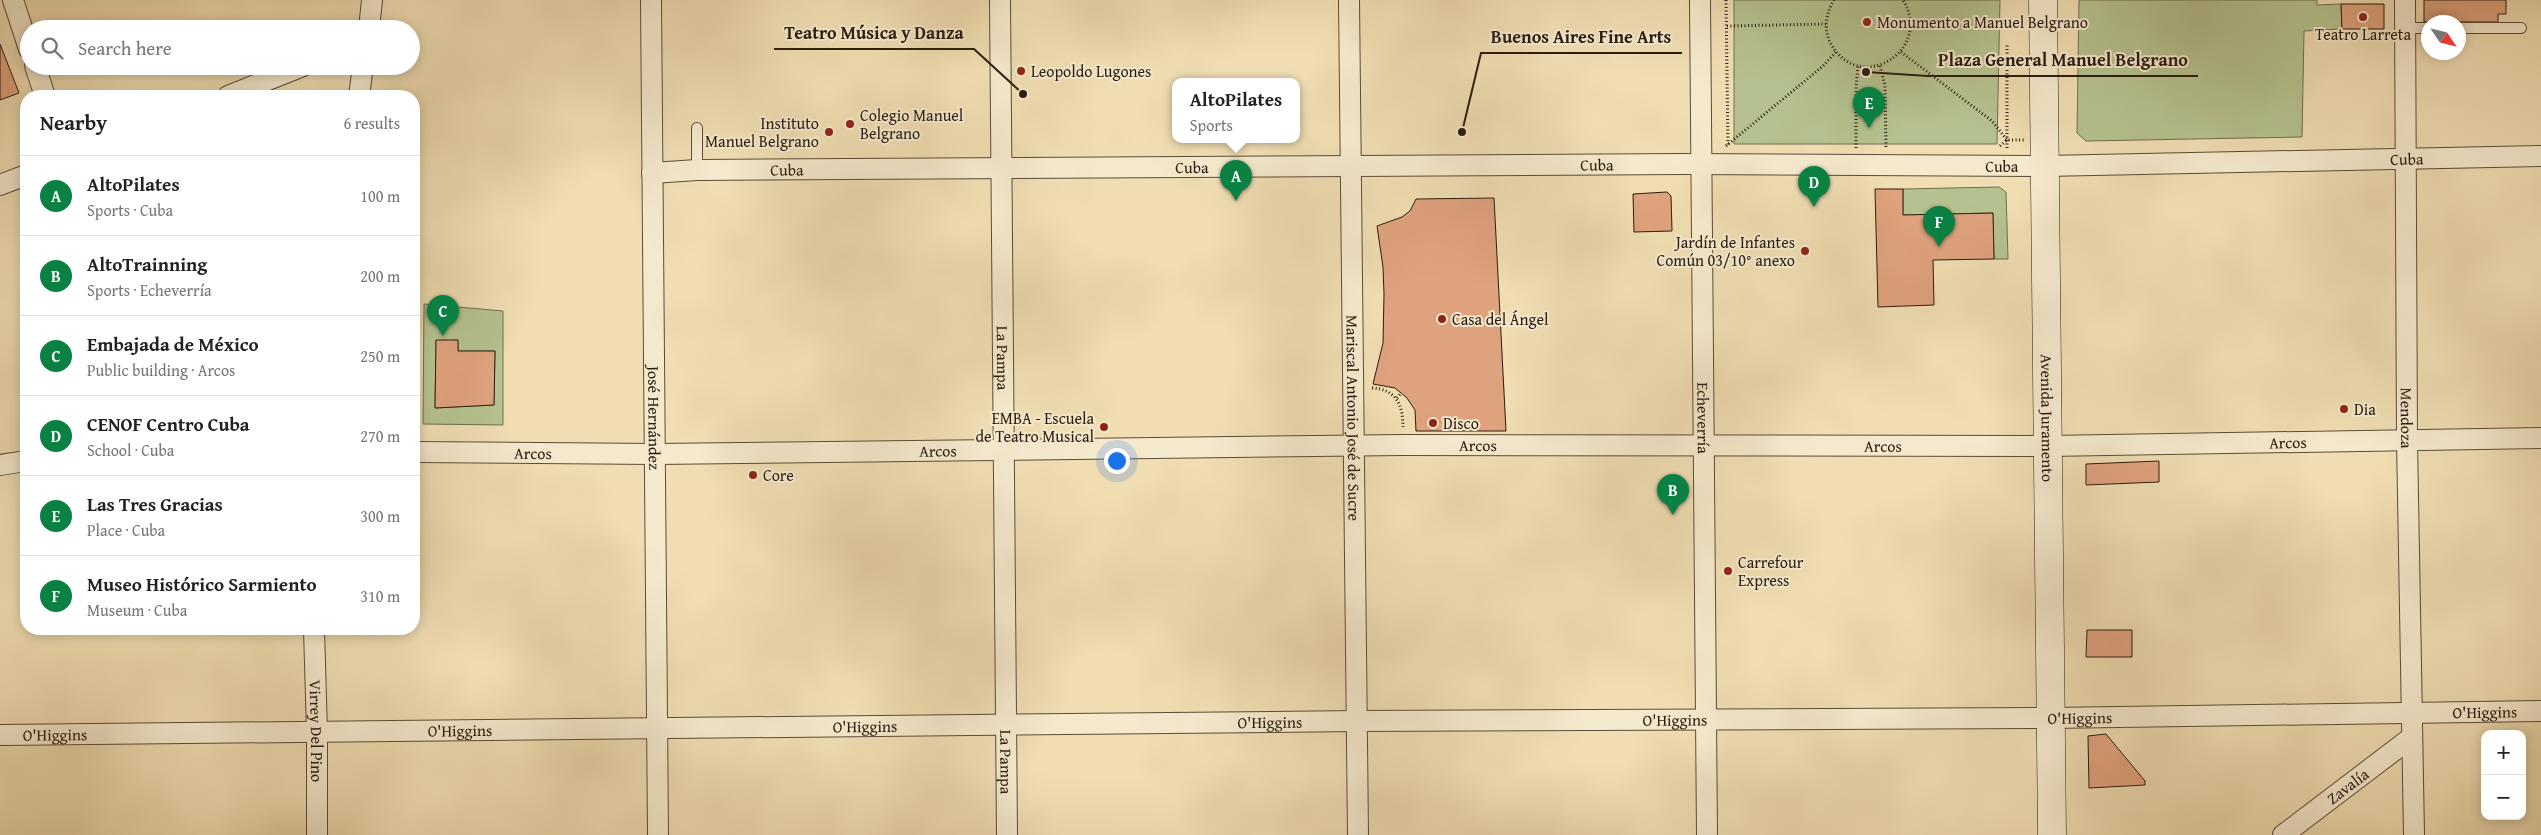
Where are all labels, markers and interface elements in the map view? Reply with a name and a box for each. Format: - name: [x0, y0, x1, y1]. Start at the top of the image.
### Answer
- place label: Monumento a Manuel Belgrano: [1877, 10, 2088, 34]
- marker: Teatro Larreta: [2357, 11, 2369, 23]
- north arrow: [2421, 15, 2466, 60]
- callout: Teatro Música y Danza: [774, 16, 974, 49]
- marker: Monumento a Manuel Belgrano: [1861, 16, 1873, 28]
- text: Teatro Música y Danza: [784, 19, 965, 46]
- search box: [20, 20, 420, 75]
- callout: Buenos Aires Fine Arts: [1481, 20, 1682, 53]
- place label: Teatro Larreta: [2315, 22, 2412, 46]
- text: Buenos Aires Fine Arts: [1491, 23, 1672, 50]
- icon: search: [38, 34, 66, 62]
- text: Search here: [78, 34, 172, 62]
- callout: Plaza General Manuel Belgrano: [1928, 43, 2198, 76]
- text: Plaza General Manuel Belgrano: [1938, 46, 2188, 73]
- place label: Leopoldo Lugones: [1031, 59, 1151, 83]
- marker: Leopoldo Lugones: [1015, 65, 1027, 77]
- popup: [1172, 78, 1300, 143]
- text: AltoPilates: [1190, 85, 1282, 113]
- pin: E: [1853, 87, 1885, 128]
- place label: Colegio Manuel Belgrano: [860, 103, 964, 145]
- text: Nearby: [40, 107, 107, 138]
- text: 6 results: [343, 111, 400, 135]
- place label: Instituto Manuel Belgrano: [705, 111, 819, 153]
- text: Sports: [1190, 113, 1233, 137]
- marker: Colegio Manuel Belgrano: [844, 118, 856, 130]
- marker: Instituto Manuel Belgrano: [823, 126, 835, 138]
- street label: Cuba: [2390, 146, 2424, 171]
- street label: Cuba: [1580, 152, 1614, 177]
- street label: Cuba: [1985, 154, 2019, 178]
- street label: Cuba: [1175, 155, 1209, 179]
- street label: Cuba: [770, 157, 804, 182]
- pin: A: [1220, 160, 1252, 201]
- pin: D: [1798, 166, 1830, 207]
- text: AltoPilates: [87, 170, 180, 198]
- text: A: [51, 184, 61, 208]
- text: 100 m: [360, 184, 400, 208]
- text: Sports · Cuba: [87, 198, 173, 222]
- pin: F: [1923, 206, 1955, 247]
- place label: Jardín de Infantes Común 03/10° anexo: [1656, 230, 1795, 272]
- marker: Jardín de Infantes Común 03/10° anexo: [1799, 245, 1811, 257]
- text: AltoTrainning: [87, 250, 207, 278]
- text: B: [51, 264, 61, 288]
- text: 200 m: [360, 264, 400, 288]
- text: Sports · Echeverría: [87, 278, 212, 302]
- pin: C: [427, 295, 459, 336]
- place label: Casa del Ángel: [1452, 307, 1549, 331]
- marker: Casa del Ángel: [1436, 313, 1448, 325]
- street label: Mariscal Antonio José de Sucre: [1340, 315, 1367, 521]
- street label: La Pampa: [991, 326, 1015, 391]
- text: Embajada de México: [87, 330, 259, 358]
- text: C: [51, 344, 61, 368]
- text: 250 m: [360, 344, 400, 368]
- street label: Avenida Juramento: [2035, 354, 2060, 482]
- text: Public building · Arcos: [87, 358, 235, 382]
- street label: José Hernández: [642, 364, 667, 470]
- street label: Echeverría: [1691, 382, 1716, 454]
- street label: Mendoza: [2395, 387, 2419, 449]
- place label: Dia: [2354, 397, 2376, 421]
- marker: Dia: [2338, 403, 2350, 415]
- place label: EMBA - Escuela de Teatro Musical: [976, 406, 1095, 448]
- text: CENOF Centro Cuba: [87, 410, 250, 438]
- place label: Disco: [1443, 411, 1479, 435]
- marker: Disco: [1427, 417, 1439, 429]
- marker: EMBA - Escuela de Teatro Musical: [1098, 421, 1110, 433]
- text: D: [51, 424, 61, 448]
- text: 270 m: [360, 424, 400, 448]
- street label: Arcos: [2269, 430, 2307, 454]
- street label: Arcos: [1459, 433, 1497, 457]
- street label: Arcos: [1864, 434, 1902, 458]
- text: School · Cuba: [87, 438, 174, 462]
- street label: Arcos: [919, 438, 957, 463]
- street label: Arcos: [514, 441, 552, 465]
- your location: [1104, 448, 1130, 474]
- place label: Core: [763, 463, 794, 487]
- marker: Core: [747, 469, 759, 481]
- pin: B: [1657, 474, 1689, 515]
- text: Las Tres Gracias: [87, 490, 223, 518]
- text: E: [52, 504, 60, 528]
- text: 300 m: [360, 504, 400, 528]
- text: Place · Cuba: [87, 518, 165, 542]
- place label: Carrefour Express: [1738, 550, 1804, 592]
- marker: Carrefour Express: [1722, 565, 1734, 577]
- text: Museo Histórico Sarmiento: [87, 570, 317, 598]
- text: F: [52, 584, 60, 608]
- text: 310 m: [360, 584, 400, 608]
- text: Museum · Cuba: [87, 598, 187, 622]
- street label: Virrey Del Pino: [303, 679, 329, 782]
- street label: O'Higgins: [2452, 699, 2517, 724]
- street label: O'Higgins: [2047, 705, 2112, 730]
- street label: O'Higgins: [1642, 707, 1707, 732]
- street label: O'Higgins: [1237, 710, 1302, 734]
- street label: O'Higgins: [832, 714, 897, 738]
- street label: O'Higgins: [427, 718, 492, 743]
- street label: O'Higgins: [23, 722, 87, 747]
- street label: La Pampa: [994, 730, 1019, 795]
- map controls: [2481, 730, 2526, 820]
- button: +: [2481, 730, 2526, 775]
- street label: Zavalía: [2321, 762, 2374, 810]
- button: −: [2481, 775, 2526, 820]

